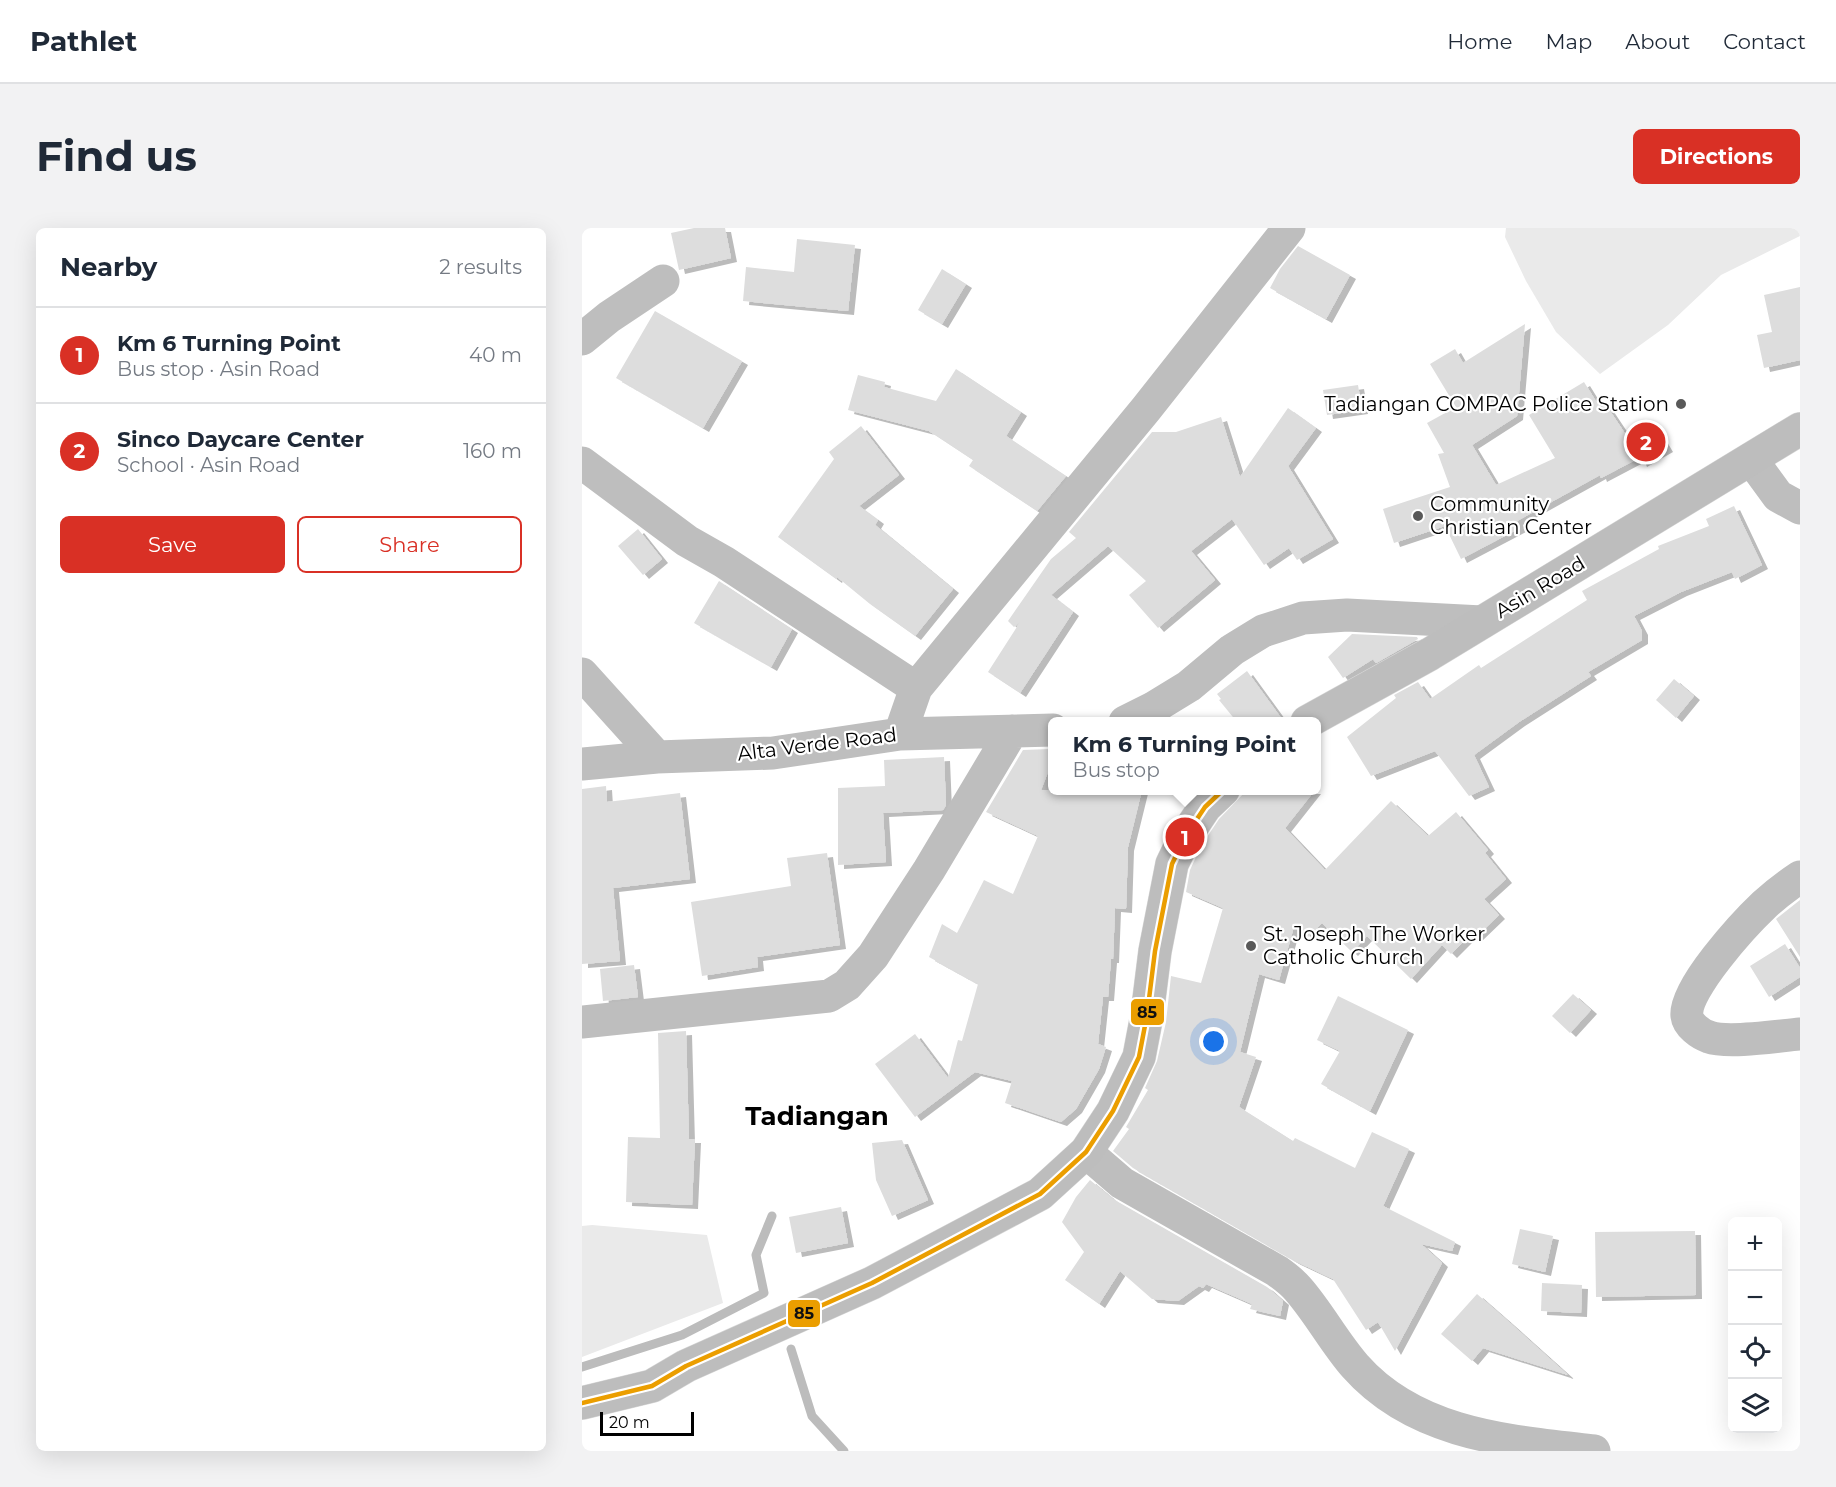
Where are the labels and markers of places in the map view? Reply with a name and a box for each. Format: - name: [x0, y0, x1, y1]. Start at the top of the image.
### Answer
- place label: Tadiangan COMPAC Police Station: [1324, 392, 1669, 416]
- marker: Tadiangan COMPAC Police Station: [1674, 397, 1688, 411]
- pin: 2: [1626, 420, 1666, 464]
- place label: Community Christian Center: [1430, 492, 1592, 539]
- marker: Community Christian Center: [1411, 509, 1425, 523]
- pin: 1: [1166, 814, 1204, 860]
- place label: St. Joseph The Worker Catholic Church: [1263, 922, 1485, 969]
- marker: St. Joseph The Worker Catholic Church: [1244, 939, 1258, 953]

